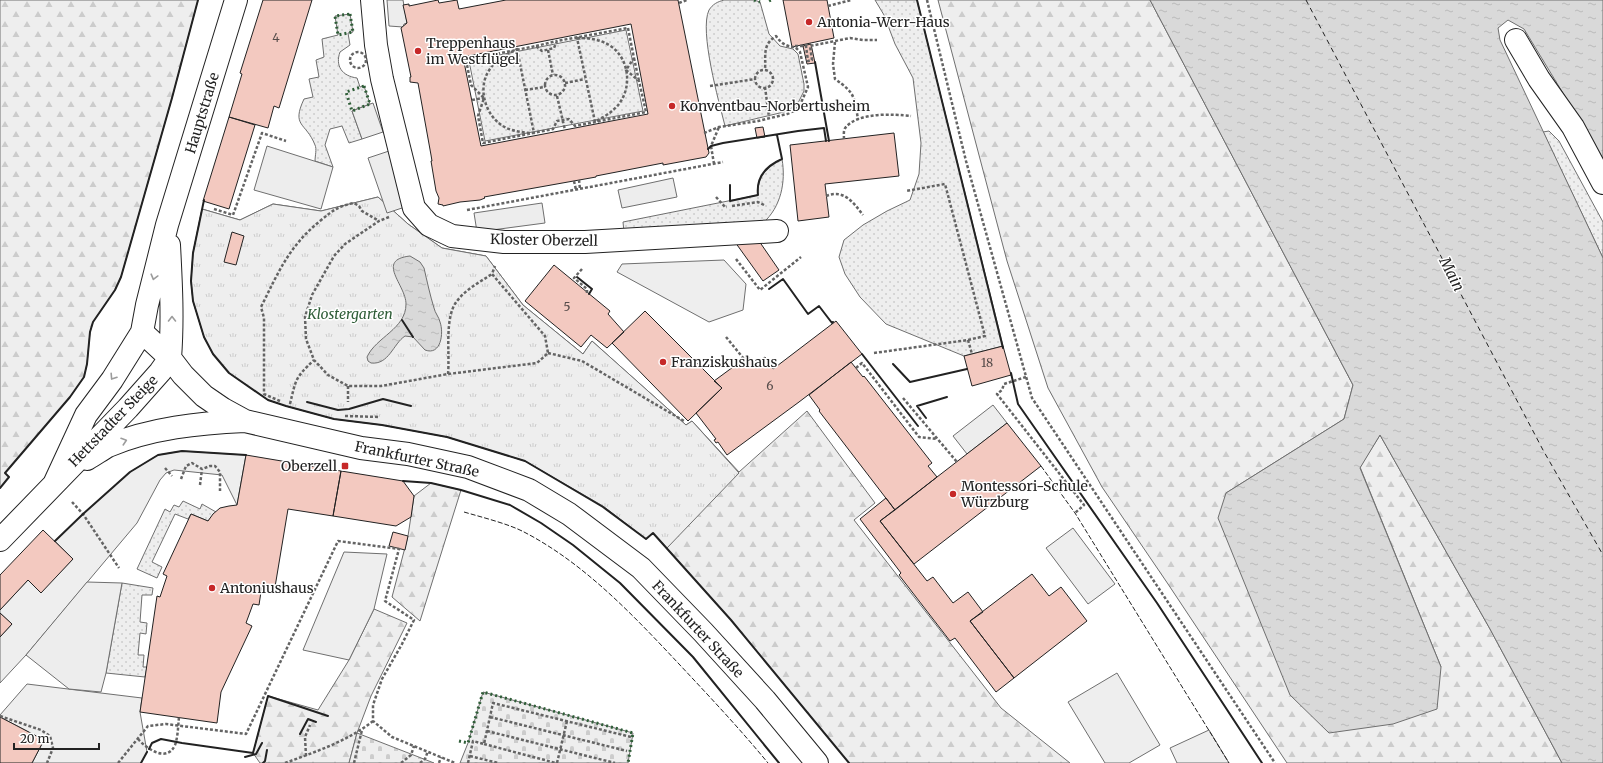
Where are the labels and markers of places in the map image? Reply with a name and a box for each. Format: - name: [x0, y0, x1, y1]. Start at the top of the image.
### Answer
- place label: Antonia-Werr-Haus: [816, 13, 950, 31]
- marker: Antonia-Werr-Haus: [804, 17, 814, 27]
- place label: Treppenhaus im Westflügel: [426, 34, 520, 68]
- marker: Treppenhaus im Westflügel: [413, 46, 423, 56]
- place label: Konventbau-Norbertusheim: [680, 97, 870, 115]
- marker: Konventbau-Norbertusheim: [667, 101, 677, 111]
- place label: Franziskushaus: [671, 353, 777, 371]
- marker: Franziskushaus: [658, 357, 668, 367]
- place label: Oberzell: [281, 457, 338, 475]
- marker: Oberzell: [340, 461, 350, 471]
- place label: Montessori-Schule Würzburg: [960, 477, 1088, 511]
- marker: Montessori-Schule Würzburg: [948, 489, 958, 499]
- place label: Antoniushaus: [219, 579, 314, 597]
- marker: Antoniushaus: [207, 583, 217, 593]

